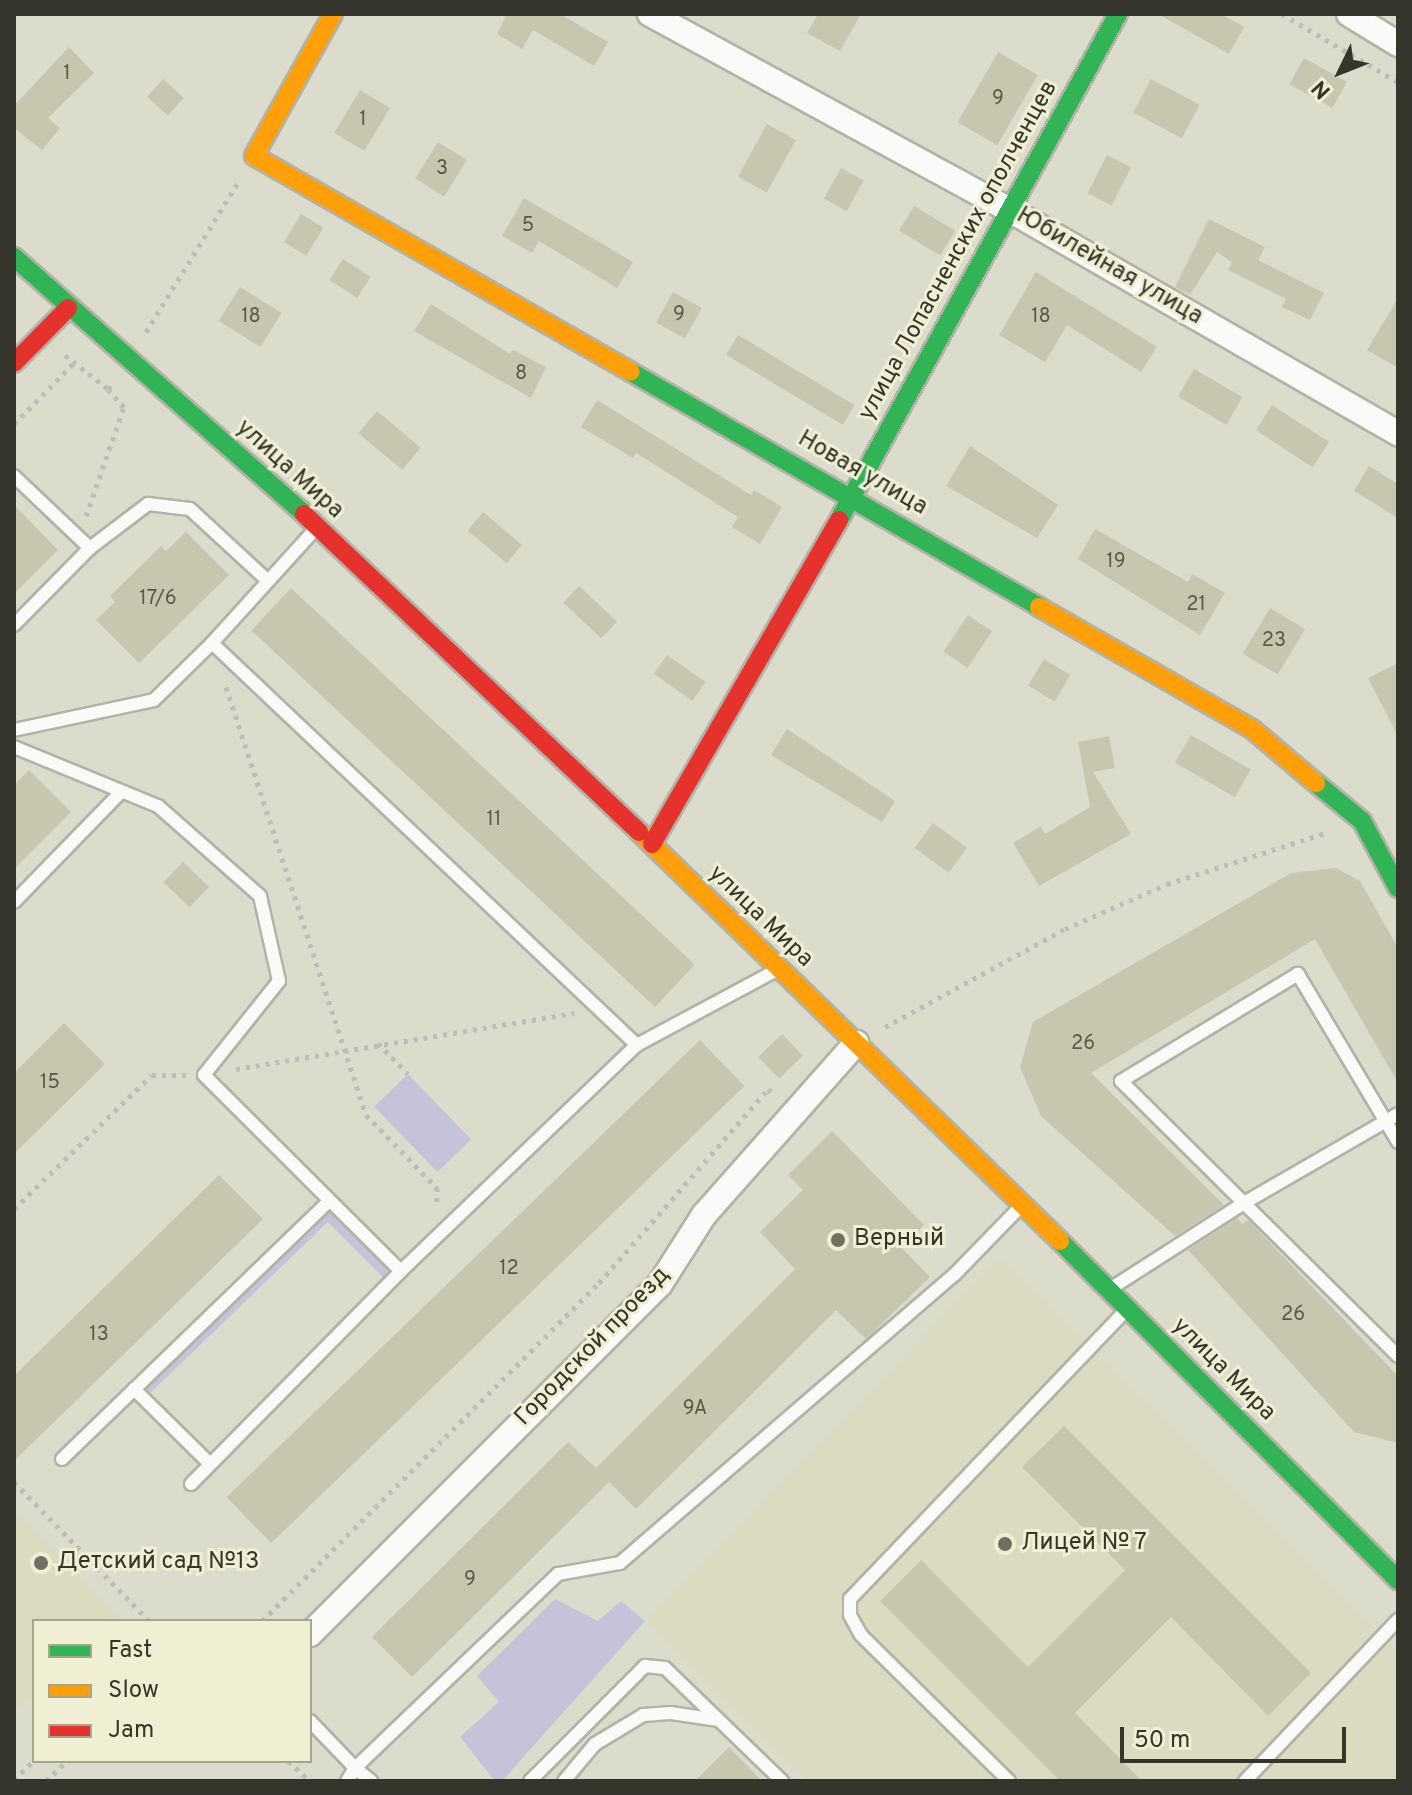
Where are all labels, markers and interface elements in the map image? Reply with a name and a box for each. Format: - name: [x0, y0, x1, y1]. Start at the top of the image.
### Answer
- north arrow: [1300, 32, 1380, 112]
- house number: 1: [63, 62, 71, 86]
- text: N: [1307, 74, 1337, 104]
- street label: улица Лопасненских ополченцев: [853, 76, 1065, 426]
- house number: 9: [992, 87, 1004, 111]
- house number: 1: [359, 108, 367, 132]
- house number: 3: [436, 157, 448, 181]
- street label: Юбилейная улица: [1011, 202, 1207, 332]
- house number: 5: [522, 214, 534, 238]
- house number: 9: [673, 303, 685, 327]
- house number: 18: [241, 305, 261, 329]
- house number: 18: [1031, 305, 1051, 329]
- house number: 8: [515, 362, 527, 386]
- street label: улица Мира: [229, 414, 349, 526]
- street label: Новая улица: [792, 425, 932, 523]
- house number: 19: [1106, 550, 1126, 574]
- house number: 17/6: [139, 587, 177, 611]
- house number: 21: [1186, 593, 1206, 617]
- house number: 23: [1262, 629, 1286, 653]
- house number: 11: [487, 808, 501, 832]
- street label: улица Мира: [702, 860, 818, 974]
- house number: 26: [1071, 1032, 1095, 1056]
- house number: 15: [40, 1071, 60, 1095]
- place label: Верный: [854, 1226, 944, 1254]
- marker: Верный: [829, 1231, 847, 1249]
- house number: 12: [499, 1257, 519, 1281]
- street label: Городской проезд: [510, 1261, 676, 1433]
- house number: 26: [1281, 1303, 1305, 1327]
- street label: улица Мира: [1165, 1312, 1281, 1428]
- house number: 13: [89, 1323, 109, 1347]
- house number: 9А: [683, 1397, 707, 1421]
- place label: Лицей № 7: [1021, 1530, 1148, 1558]
- marker: Лицей № 7: [996, 1535, 1014, 1553]
- place label: Детский сад №13: [57, 1549, 259, 1577]
- marker: Детский сад №13: [32, 1554, 50, 1572]
- house number: 9: [464, 1568, 476, 1592]
- legend: [32, 1619, 312, 1763]
- text: Fast: [108, 1636, 152, 1666]
- text: Slow: [108, 1676, 159, 1706]
- scale bar: [1124, 1711, 1350, 1761]
- text: Jam: [108, 1716, 154, 1746]
- text: 50 m: [1134, 1726, 1190, 1756]

